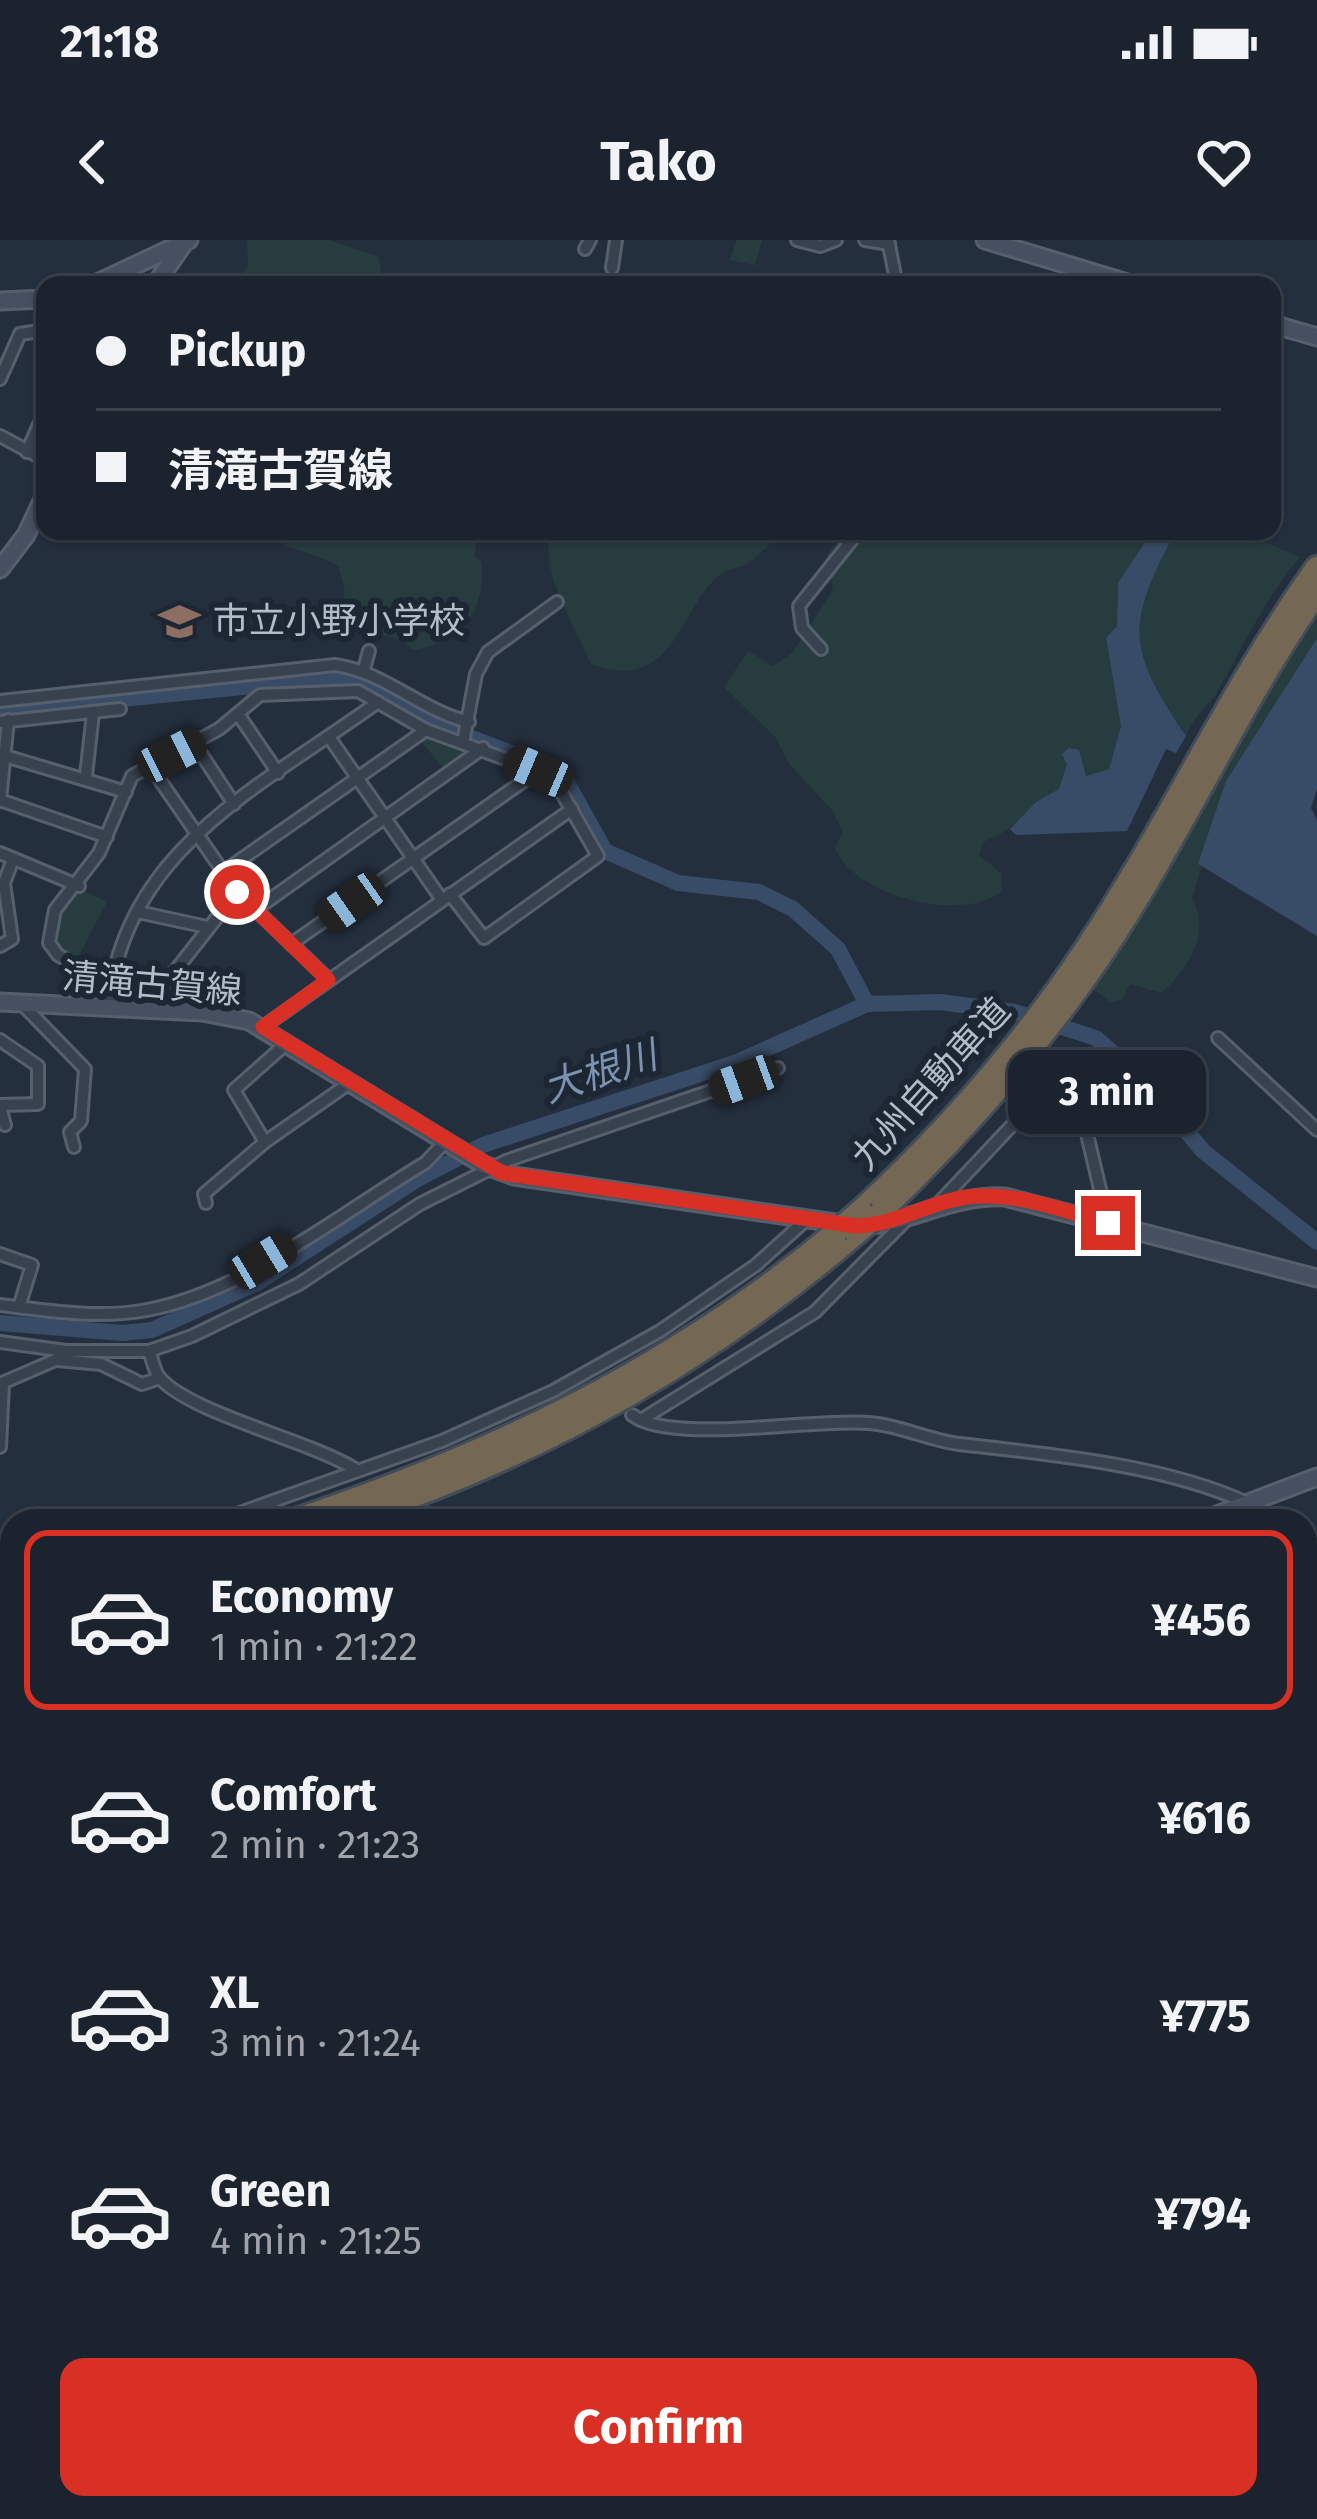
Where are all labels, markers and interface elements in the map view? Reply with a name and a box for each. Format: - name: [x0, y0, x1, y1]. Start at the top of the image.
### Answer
- text: 21:18: [60, 15, 159, 69]
- icon: back: [60, 129, 126, 195]
- icon: heart: [1191, 129, 1257, 195]
- text: Tako: [600, 130, 717, 194]
- text: Pickup: [168, 324, 306, 378]
- text: 清滝古賀線: [168, 444, 393, 498]
- school or university icon: 市立小野小学校: [156, 598, 202, 644]
- place label: 市立小野小学校: [213, 599, 465, 643]
- car: [132, 723, 212, 787]
- car: [498, 740, 578, 802]
- route start: [210, 865, 264, 919]
- car: [312, 867, 392, 937]
- street label: 清滝古賀線: [60, 954, 244, 1014]
- street label: 九州自動車道: [842, 989, 1020, 1179]
- water label: 大根川: [537, 1031, 667, 1112]
- callout: 3 min: [1009, 1049, 1207, 1133]
- car: [704, 1051, 784, 1109]
- text: 3 min: [1059, 1069, 1155, 1115]
- route end: [1081, 1196, 1135, 1250]
- car: [223, 1227, 303, 1295]
- icon: car: [66, 1566, 174, 1674]
- text: Economy: [210, 1570, 393, 1624]
- text: ¥456: [1152, 1593, 1251, 1647]
- text: 1 min · 21:22: [210, 1624, 418, 1670]
- icon: car: [66, 1764, 174, 1872]
- text: Comfort: [210, 1768, 377, 1822]
- text: ¥616: [1158, 1791, 1251, 1845]
- text: 2 min · 21:23: [210, 1822, 420, 1868]
- icon: car: [66, 1962, 174, 2070]
- text: XL: [210, 1966, 259, 2020]
- text: ¥775: [1160, 1989, 1251, 2043]
- text: 3 min · 21:24: [210, 2020, 421, 2066]
- icon: car: [66, 2160, 174, 2268]
- text: Green: [210, 2164, 331, 2218]
- text: ¥794: [1155, 2187, 1251, 2241]
- text: 4 min · 21:25: [210, 2218, 422, 2264]
- button: Confirm: [60, 2358, 1257, 2496]

